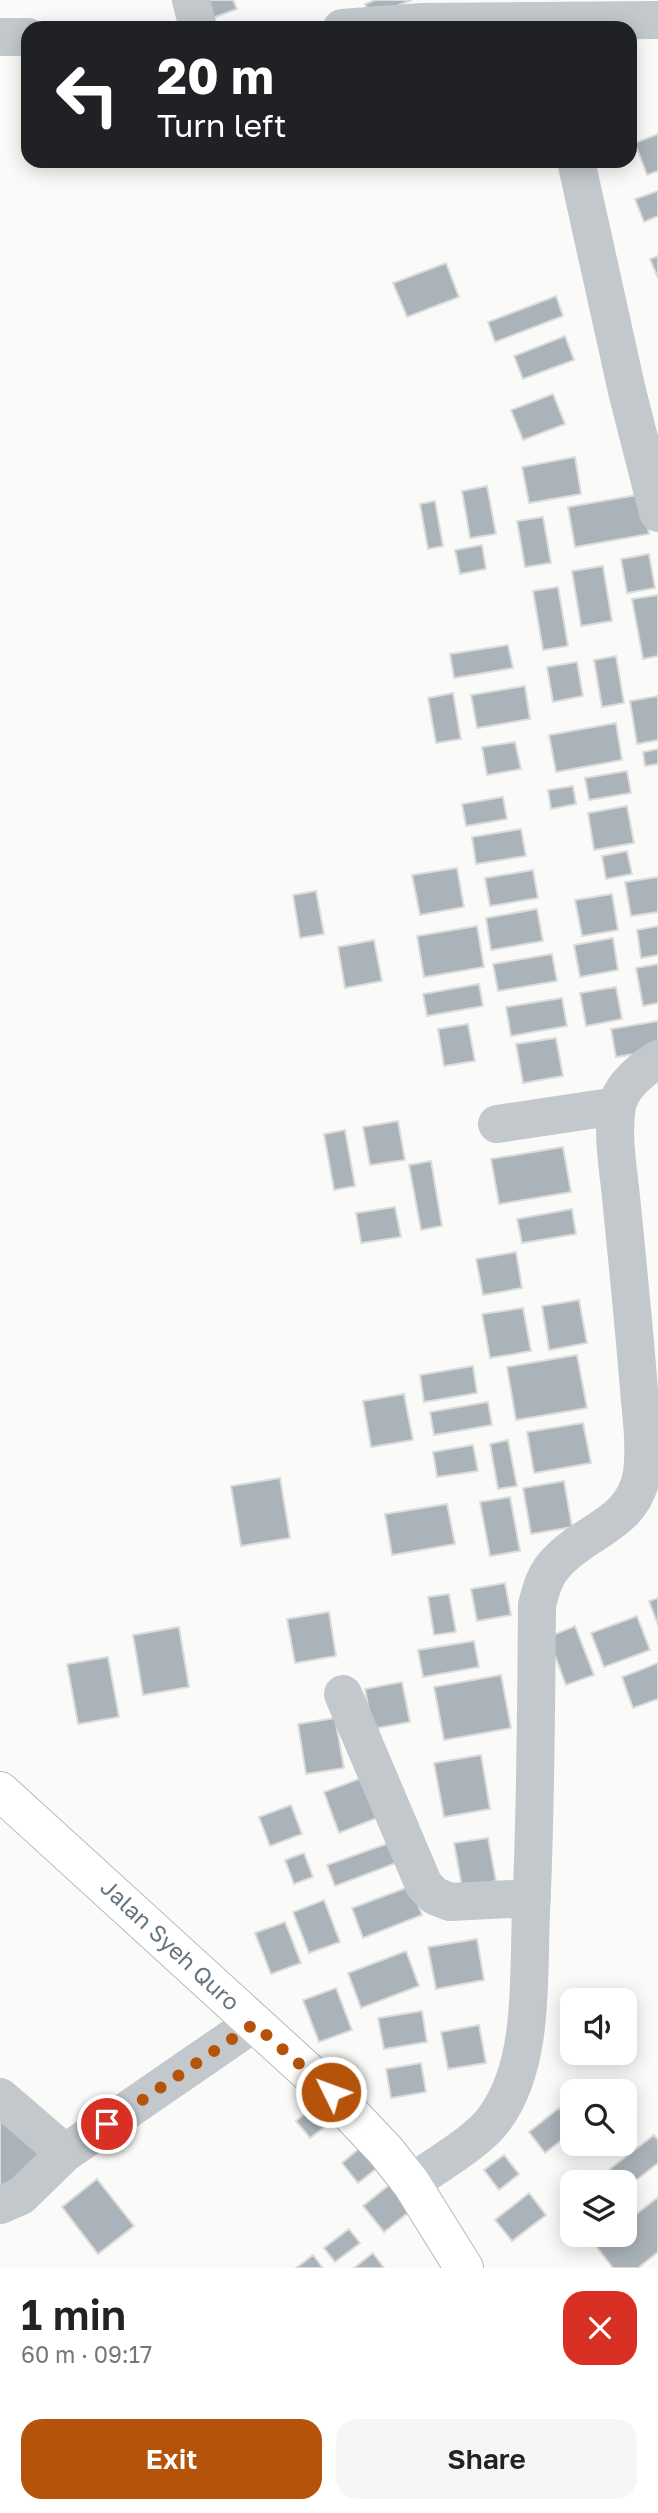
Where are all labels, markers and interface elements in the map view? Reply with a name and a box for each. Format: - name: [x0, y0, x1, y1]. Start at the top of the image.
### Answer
- text: 20 m: [157, 46, 274, 105]
- icon: left: [42, 49, 133, 140]
- text: Turn left: [157, 106, 286, 144]
- street label: Jalan Syeh Quro: [95, 1873, 246, 2016]
- map controls: [560, 1988, 637, 2247]
- button: sound: [560, 1988, 637, 2065]
- position arrow: [294, 2055, 368, 2129]
- button: search: [560, 2079, 637, 2156]
- pin: [77, 2094, 137, 2154]
- icon: arrive: [88, 2105, 126, 2143]
- button: layers: [560, 2170, 637, 2247]
- text: 1 min: [21, 2289, 126, 2339]
- button: close: [563, 2291, 637, 2365]
- text: 60 m · 09:17: [21, 2340, 152, 2368]
- button: Exit: [21, 2419, 322, 2499]
- button: Share: [336, 2419, 637, 2499]

